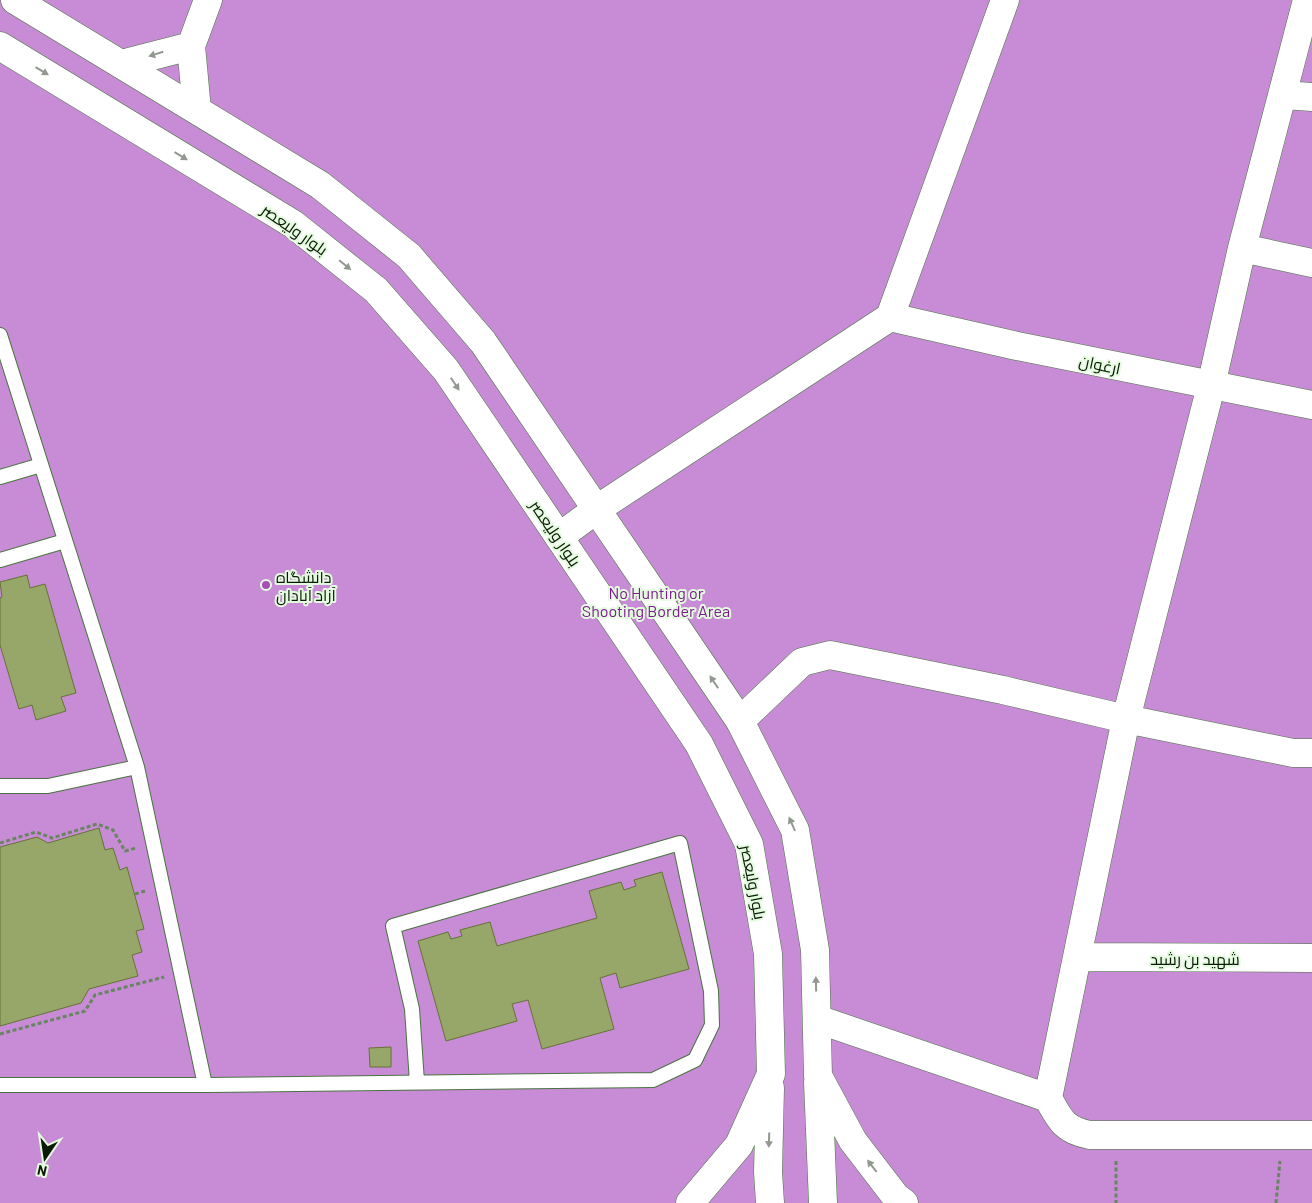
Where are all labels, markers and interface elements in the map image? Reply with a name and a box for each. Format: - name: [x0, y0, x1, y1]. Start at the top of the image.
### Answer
- one-way arrow: [148, 51, 163, 59]
- one-way arrow: [35, 67, 48, 76]
- one-way arrow: [174, 151, 187, 160]
- street label: بلوار ولیعصر: [257, 199, 332, 259]
- one-way arrow: [338, 260, 351, 271]
- street label: ارغوان: [1077, 350, 1123, 380]
- one-way arrow: [450, 377, 460, 390]
- street label: بلوار ولیعصر: [525, 495, 585, 570]
- place label: دانشگاه آزاد آبادان: [276, 567, 336, 606]
- marker: دانشگاه آزاد آبادان: [260, 579, 272, 591]
- park label: No Hunting or Shooting Border Area: [582, 583, 730, 620]
- one-way arrow: [709, 675, 719, 688]
- one-way arrow: [787, 817, 795, 831]
- street label: بلوار ولیعصر: [736, 842, 771, 921]
- street label: شهید بن رشید: [1150, 949, 1240, 970]
- one-way arrow: [812, 976, 820, 992]
- north arrow: [20, 1133, 70, 1183]
- one-way arrow: [764, 1133, 772, 1149]
- one-way arrow: [867, 1160, 878, 1173]
- text: N: [36, 1162, 48, 1180]

